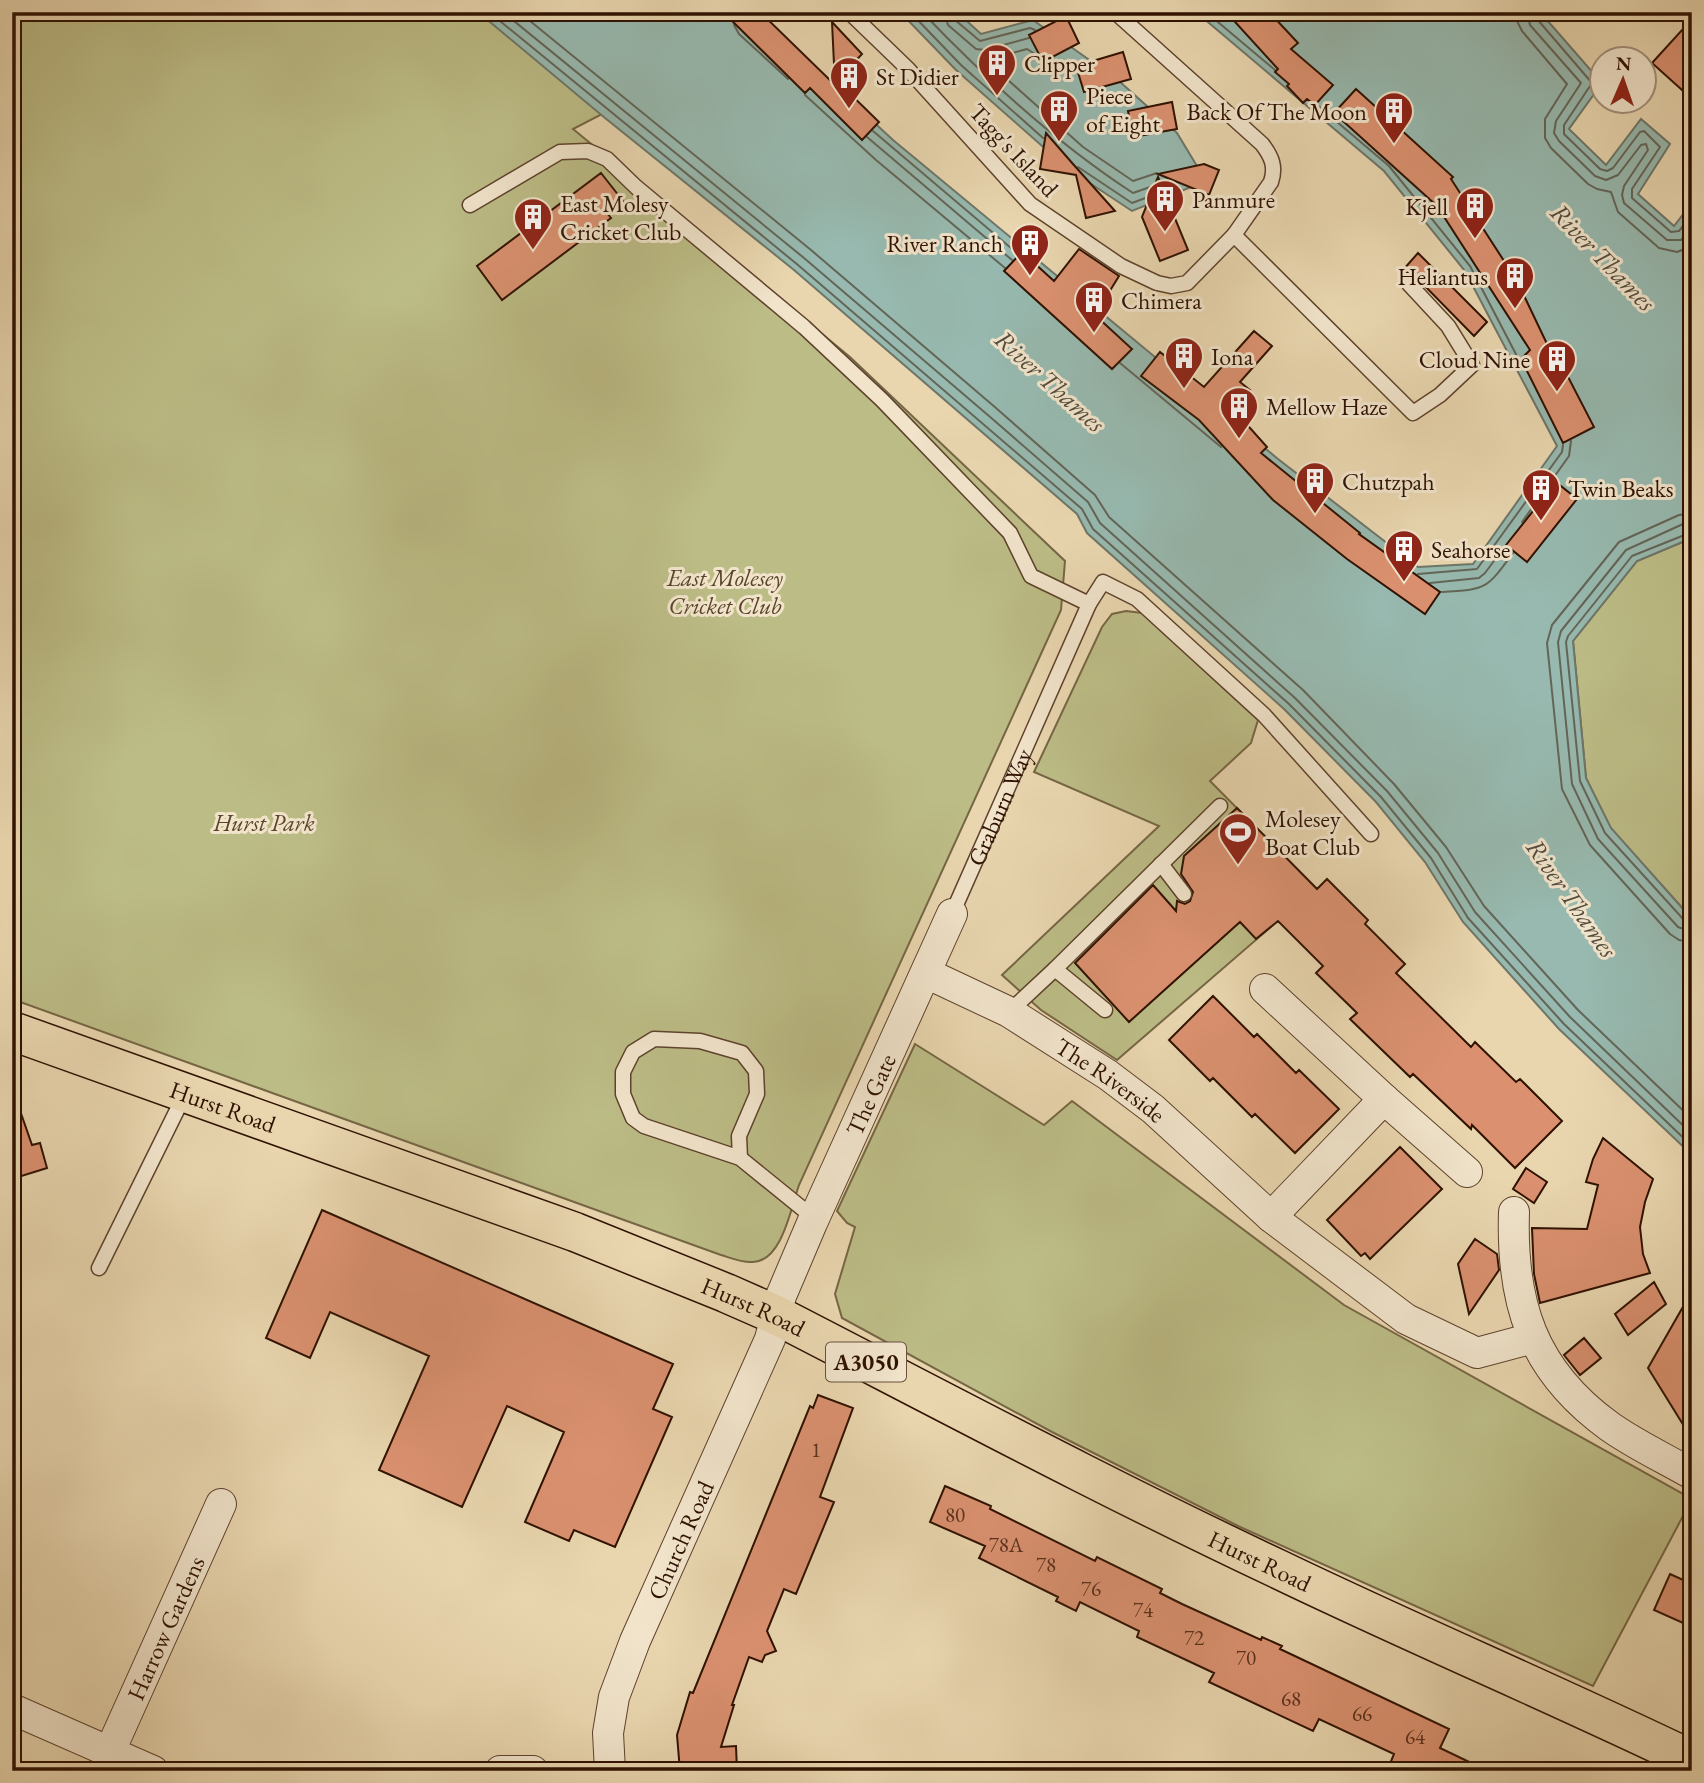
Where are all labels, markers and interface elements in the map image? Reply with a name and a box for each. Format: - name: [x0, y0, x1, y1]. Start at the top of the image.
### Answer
- building icon: Clipper: [976, 42, 1018, 97]
- north arrow: [1588, 46, 1658, 116]
- place label: Clipper: [1024, 48, 1095, 79]
- text: N: [1615, 51, 1632, 76]
- building icon: St Didier: [828, 55, 870, 110]
- place label: St Didier: [876, 61, 959, 92]
- place label: Piece of Eight: [1086, 80, 1161, 139]
- building icon: Piece of Eight: [1038, 88, 1080, 143]
- building icon: Back Of The Moon: [1373, 90, 1415, 145]
- street label: Tagg's Island: [963, 96, 1066, 204]
- place label: Back Of The Moon: [1187, 96, 1367, 127]
- building icon: Panmure: [1144, 178, 1186, 233]
- place label: Panmure: [1192, 184, 1275, 215]
- building icon: Kjell: [1454, 185, 1496, 240]
- place label: East Molesy Cricket Club: [560, 188, 681, 247]
- place label: Kjell: [1405, 191, 1448, 222]
- building icon: East Molesy Cricket Club: [512, 196, 554, 251]
- water label: River Thames: [1543, 196, 1664, 319]
- building icon: River Ranch: [1009, 222, 1051, 277]
- place label: River Ranch: [886, 228, 1003, 259]
- building icon: Heliantus: [1494, 255, 1536, 310]
- place label: Heliantus: [1397, 261, 1488, 292]
- building icon: Chimera: [1073, 279, 1115, 334]
- place label: Chimera: [1121, 285, 1202, 316]
- water label: River Thames: [987, 322, 1113, 440]
- building icon: Iona: [1163, 335, 1205, 390]
- building icon: Cloud Nine: [1536, 338, 1578, 393]
- place label: Iona: [1211, 341, 1254, 372]
- place label: Cloud Nine: [1419, 344, 1530, 375]
- building icon: Mellow Haze: [1218, 385, 1260, 440]
- place label: Mellow Haze: [1266, 391, 1388, 422]
- building icon: Chutzpah: [1294, 460, 1336, 515]
- place label: Chutzpah: [1342, 466, 1435, 497]
- building icon: Twin Beaks: [1520, 467, 1562, 522]
- place label: Twin Beaks: [1568, 473, 1674, 504]
- building icon: Seahorse: [1383, 528, 1425, 583]
- place label: Seahorse: [1431, 534, 1510, 565]
- park label: East Molesey Cricket Club: [666, 562, 783, 621]
- street label: Graburn Way: [960, 743, 1039, 870]
- place label: Molesey Boat Club: [1265, 803, 1360, 862]
- park label: Hurst Park: [212, 807, 315, 838]
- sports icon: Molesey Boat Club: [1217, 811, 1259, 866]
- water label: River Thames: [1519, 832, 1626, 965]
- street label: The Riverside: [1050, 1030, 1173, 1129]
- street label: The Gate: [838, 1049, 902, 1140]
- street label: Hurst Road: [166, 1073, 281, 1140]
- street label: Hurst Road: [697, 1269, 811, 1343]
- road number: A3050: [826, 1343, 906, 1382]
- house number: 1: [811, 1436, 821, 1463]
- street label: Church Road: [640, 1475, 721, 1604]
- house number: 80: [945, 1501, 965, 1528]
- street label: Hurst Road: [1203, 1523, 1317, 1599]
- house number: 78A: [989, 1531, 1024, 1558]
- street label: Harrow Gardens: [119, 1551, 211, 1705]
- house number: 78: [1036, 1551, 1056, 1578]
- house number: 76: [1081, 1575, 1101, 1602]
- house number: 74: [1133, 1596, 1154, 1623]
- house number: 72: [1184, 1624, 1204, 1651]
- house number: 70: [1236, 1644, 1256, 1671]
- house number: 68: [1281, 1685, 1301, 1712]
- house number: 66: [1352, 1700, 1372, 1727]
- house number: 64: [1405, 1723, 1426, 1750]

